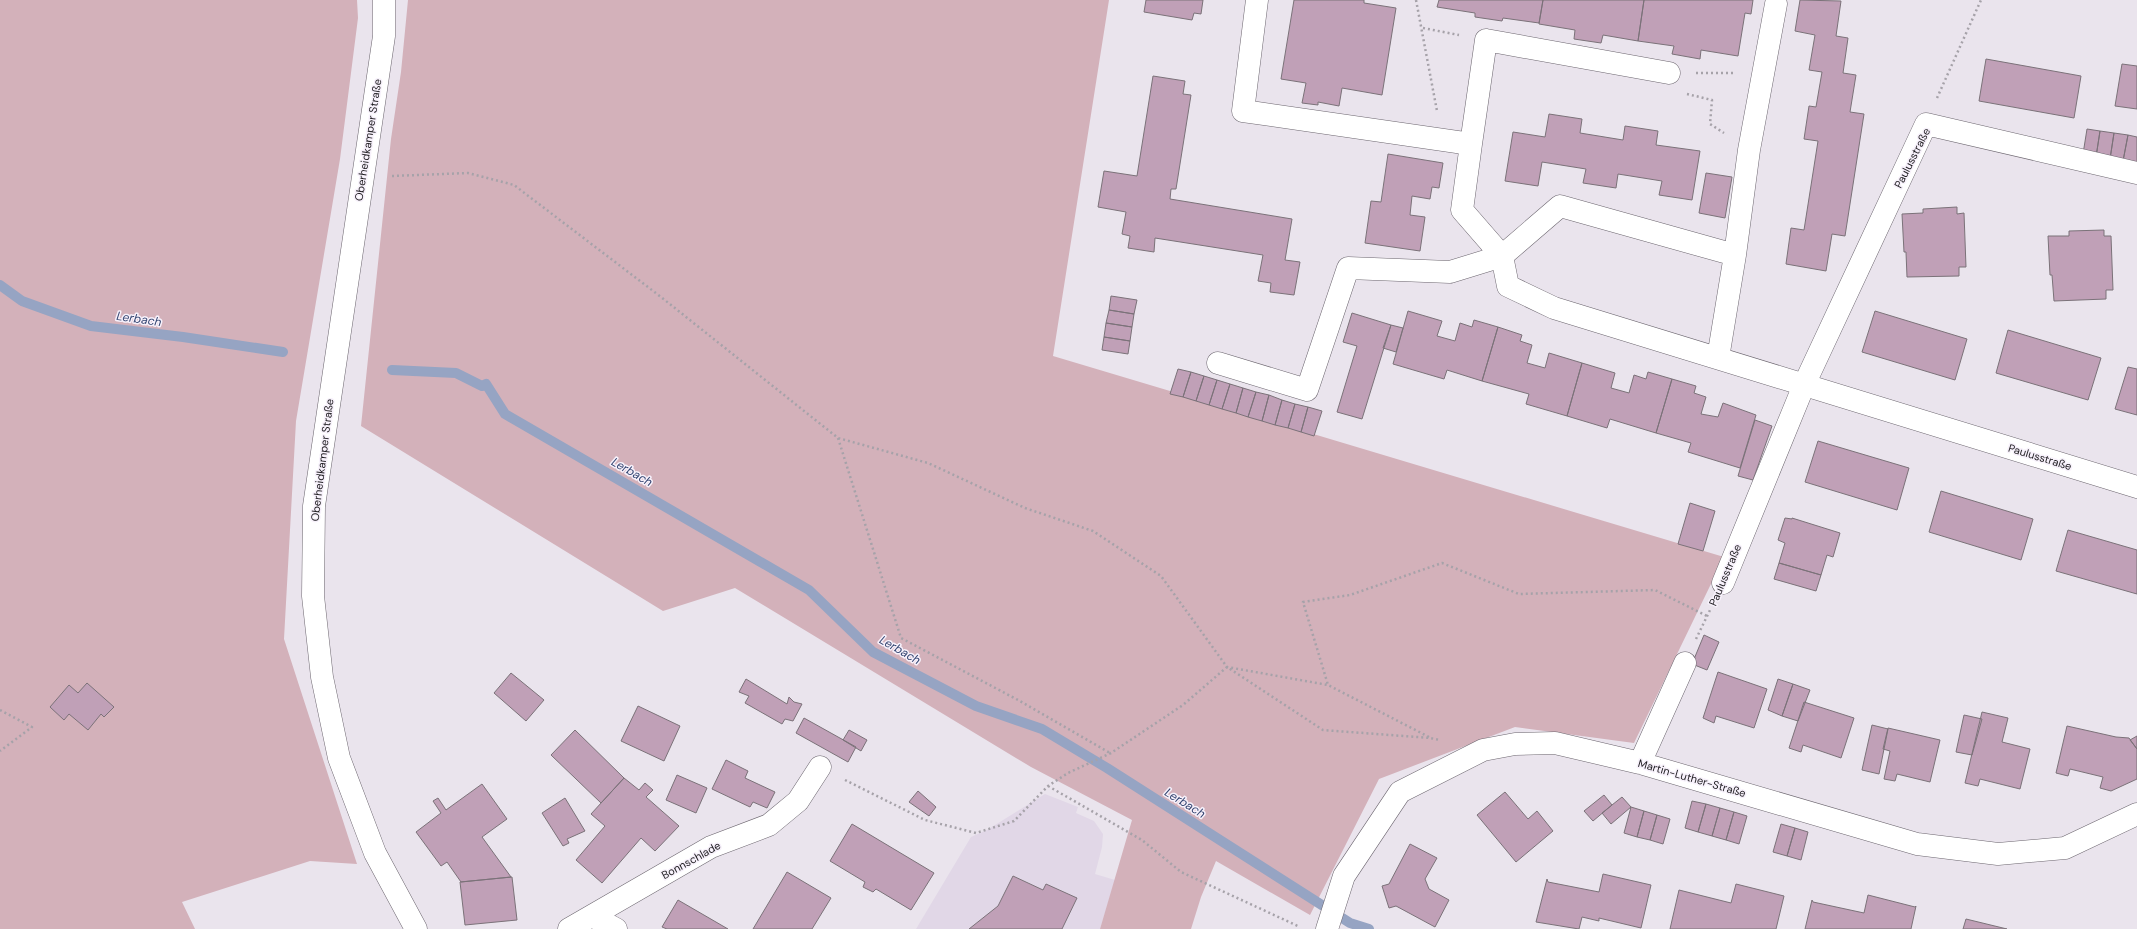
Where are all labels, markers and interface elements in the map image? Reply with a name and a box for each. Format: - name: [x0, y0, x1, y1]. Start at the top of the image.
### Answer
- street label: Oberheidkamper Straße: [351, 78, 385, 202]
- street label: Paulusstraße: [1891, 126, 1933, 190]
- water label: Lerbach: [115, 308, 163, 330]
- street label: Oberheidkamper Straße: [308, 398, 336, 522]
- street label: Paulusstraße: [2007, 441, 2073, 473]
- water label: Lerbach: [608, 454, 656, 490]
- street label: Paulusstraße: [1706, 542, 1744, 608]
- water label: Lerbach: [876, 632, 924, 668]
- street label: Martin-Luther-Straße: [1636, 756, 1748, 800]
- water label: Lerbach: [1162, 784, 1209, 822]
- street label: Bonnschlade: [659, 838, 723, 882]

